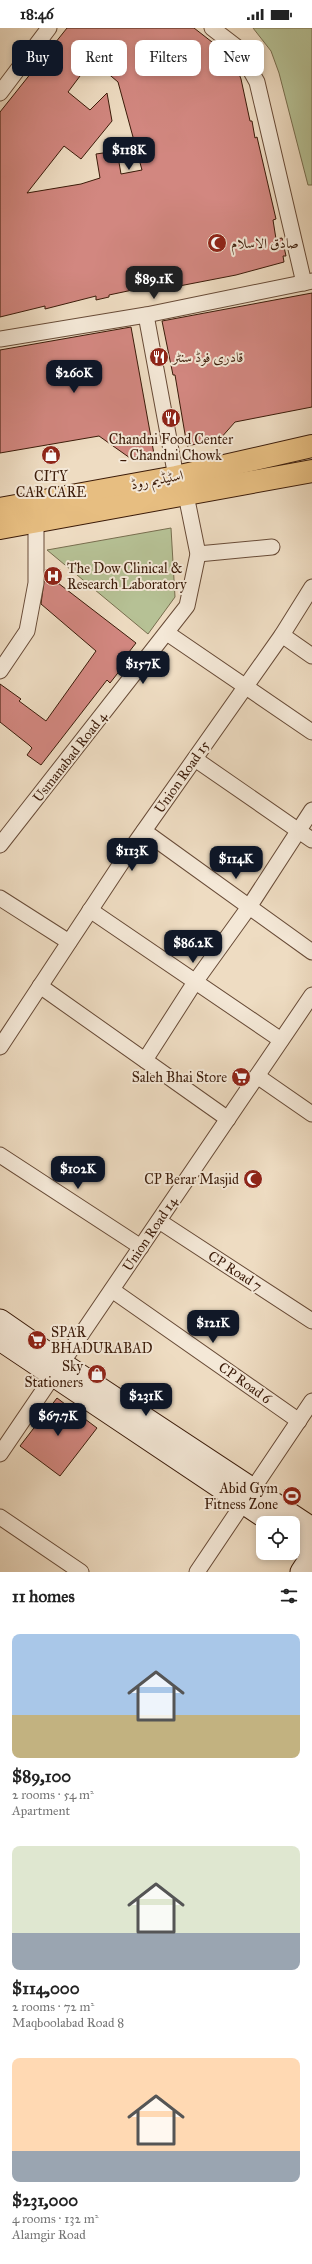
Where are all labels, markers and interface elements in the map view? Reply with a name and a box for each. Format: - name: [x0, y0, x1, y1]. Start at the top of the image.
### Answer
- text: 18:46: [20, 5, 54, 23]
- chip: Buy: [12, 40, 63, 76]
- chip: Rent: [71, 40, 127, 76]
- chip: Filters: [135, 40, 201, 76]
- chip: New: [209, 40, 264, 76]
- pin: $118K: [101, 137, 157, 171]
- text: $118K: [112, 142, 146, 158]
- mosque icon: صادق الاسلام: [206, 232, 228, 254]
- place label: صادق الاسلام: [231, 235, 299, 256]
- pin: $89.1K: [121, 266, 187, 300]
- text: $89.1K: [135, 271, 173, 287]
- restaurant icon: قادری فوڈ سنٹر: [148, 346, 170, 368]
- place label: قادری فوڈ سنٹر: [171, 349, 243, 366]
- pin: $260K: [46, 360, 102, 394]
- text: $260K: [55, 365, 93, 381]
- restaurant icon: Chandni Food Center _ Chandni Chowk: [160, 407, 182, 429]
- place label: Chandni Food Center _ Chandni Chowk: [109, 431, 234, 464]
- shop icon: CITY CAR CARE: [40, 444, 62, 466]
- street label: اسٹیڈیم روڈ: [129, 467, 186, 497]
- place label: CITY CAR CARE: [16, 468, 86, 501]
- place label: The Dow Clinical & Research Laboratory: [67, 560, 187, 593]
- hospital icon: The Dow Clinical & Research Laboratory: [42, 565, 64, 587]
- pin: $157K: [115, 651, 171, 685]
- text: $157K: [125, 656, 161, 672]
- street label: Usmanabad Road 4: [29, 707, 111, 806]
- street label: Union Road 15: [151, 737, 214, 817]
- pin: $113K: [104, 838, 160, 872]
- text: $113K: [116, 843, 148, 859]
- pin: $114K: [208, 846, 264, 880]
- text: $114K: [219, 851, 253, 867]
- pin: $86.2K: [160, 930, 226, 964]
- text: $86.2K: [173, 935, 213, 951]
- supermarket icon: Saleh Bhai Store: [230, 1066, 252, 1088]
- place label: Saleh Bhai Store: [132, 1069, 227, 1086]
- pin: $102K: [50, 1156, 106, 1190]
- text: $102K: [60, 1161, 96, 1177]
- mosque icon: CP Berar Masjid: [242, 1168, 264, 1190]
- place label: CP Berar Masjid: [144, 1171, 239, 1188]
- street label: Union Road 14: [119, 1193, 182, 1274]
- street label: CP Road 7: [205, 1247, 265, 1295]
- pin: $121K: [185, 1310, 241, 1344]
- text: $121K: [196, 1315, 230, 1331]
- place label: SPAR BHADURABAD: [51, 1324, 153, 1357]
- supermarket icon: SPAR BHADURABAD: [26, 1329, 48, 1351]
- place label: Sky Stationers: [24, 1358, 83, 1391]
- street label: CP Road 6: [215, 1359, 275, 1408]
- shop icon: Sky Stationers: [86, 1363, 108, 1385]
- pin: $231K: [118, 1383, 174, 1417]
- text: $231K: [129, 1388, 163, 1404]
- pin: $67.7K: [25, 1403, 91, 1437]
- text: $67.7K: [38, 1408, 78, 1424]
- place label: Abid Gym Fitness Zone: [204, 1480, 278, 1513]
- sports icon: Abid Gym Fitness Zone: [281, 1485, 303, 1507]
- map controls: [256, 1516, 300, 1560]
- button: locate: [256, 1516, 300, 1560]
- icon: filters: [278, 1585, 300, 1607]
- text: 11 homes: [12, 1586, 75, 1607]
- icon: home: [120, 1660, 192, 1732]
- text: $89,100: [12, 1766, 71, 1787]
- text: 2 rooms · 54 m²: [12, 1787, 94, 1803]
- text: Apartment: [12, 1803, 70, 1819]
- icon: home: [120, 1872, 192, 1944]
- text: $114,000: [12, 1978, 80, 1999]
- text: 2 rooms · 72 m²: [12, 1999, 94, 2015]
- text: Maqboolabad Road 8: [12, 2015, 124, 2031]
- icon: home: [120, 2084, 192, 2156]
- text: $231,000: [12, 2190, 78, 2211]
- text: 4 rooms · 132 m²: [12, 2211, 98, 2227]
- text: Alamgir Road: [12, 2227, 86, 2243]

